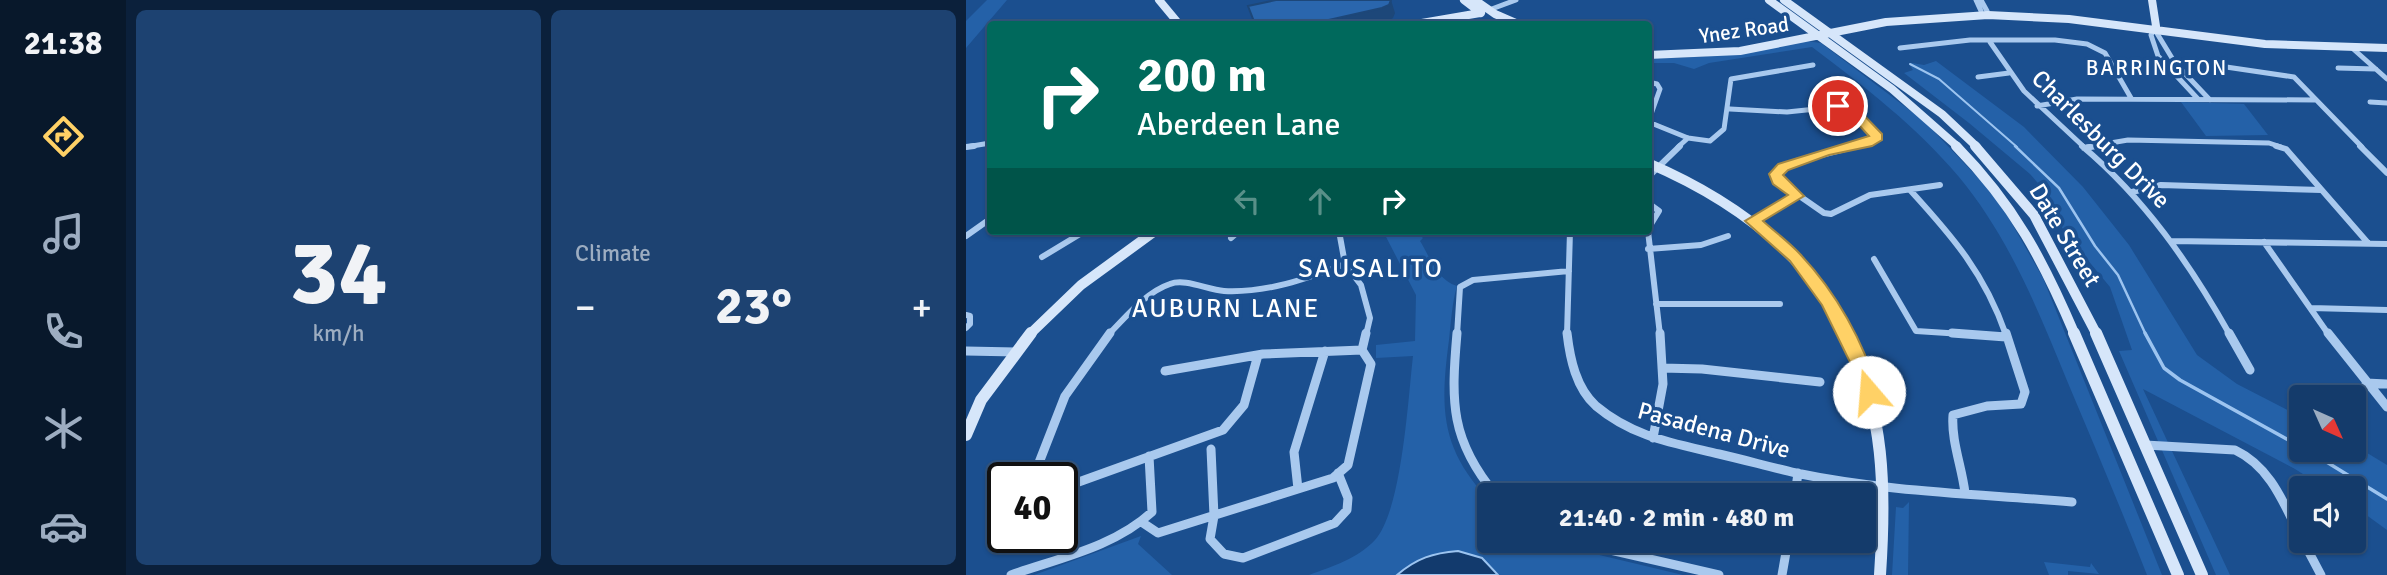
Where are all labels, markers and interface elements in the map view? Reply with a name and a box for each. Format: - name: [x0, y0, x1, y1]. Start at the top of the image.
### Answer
- street label: Ynez Road: [1697, 11, 1791, 49]
- text: 21:38: [24, 24, 102, 63]
- text: 200 m: [1137, 45, 1267, 105]
- icon: right: [1022, 49, 1113, 140]
- district label: BARRINGTON: [2086, 55, 2228, 81]
- street label: Charlesburg Drive: [2025, 63, 2177, 215]
- pin: [1808, 76, 1868, 136]
- icon: arrive: [1819, 87, 1857, 125]
- text: Aberdeen Lane: [1137, 105, 1341, 144]
- icon: directions: [39, 112, 88, 161]
- street label: Date Street: [2022, 178, 2108, 292]
- icon: left: [1228, 182, 1266, 220]
- icon: ahead: [1301, 182, 1339, 220]
- icon: right: [1374, 182, 1412, 220]
- icon: music: [39, 209, 88, 258]
- text: 34: [289, 217, 388, 330]
- text: Climate: [575, 239, 651, 268]
- district label: SAUSALITO: [1298, 253, 1444, 285]
- text: 23°: [715, 274, 792, 338]
- text: −: [575, 284, 596, 331]
- text: +: [911, 284, 932, 331]
- district label: AUBURN LANE: [1132, 293, 1320, 325]
- icon: phone: [39, 307, 88, 356]
- text: km/h: [312, 319, 365, 348]
- position arrow: [1832, 355, 1906, 429]
- north arrow: [2289, 385, 2366, 462]
- map controls: [2289, 385, 2366, 553]
- street label: Pasadena Drive: [1634, 395, 1794, 465]
- icon: climate: [39, 404, 88, 453]
- speed limit sign: 40: [987, 462, 1078, 553]
- button: sound: [2289, 476, 2366, 553]
- icon: car: [39, 502, 88, 551]
- text: 21:40 · 2 min · 480 m: [1559, 502, 1794, 534]

